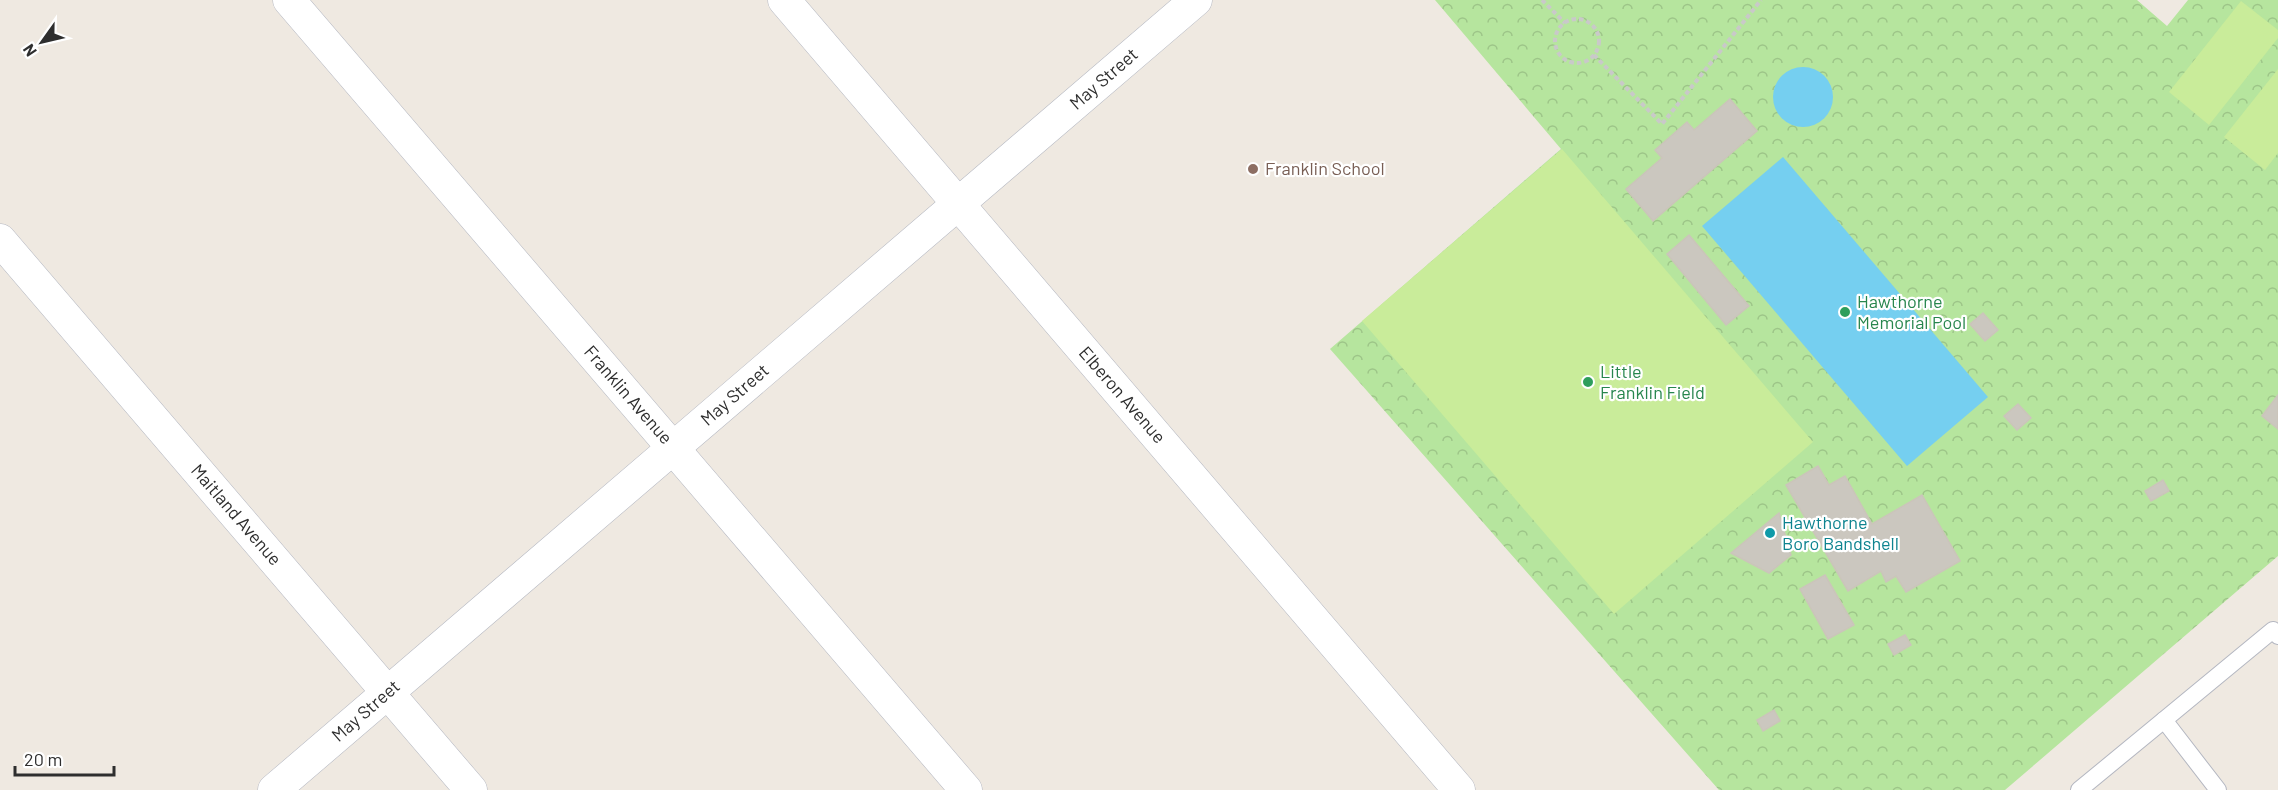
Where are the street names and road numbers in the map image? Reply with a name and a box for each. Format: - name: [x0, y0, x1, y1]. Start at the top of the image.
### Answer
- street label: May Street: [1065, 43, 1142, 114]
- street label: Franklin Avenue: [580, 340, 678, 448]
- street label: Elberon Avenue: [1075, 341, 1171, 447]
- street label: May Street: [696, 359, 773, 430]
- street label: Maitland Avenue: [187, 459, 287, 569]
- street label: May Street: [327, 675, 404, 746]

